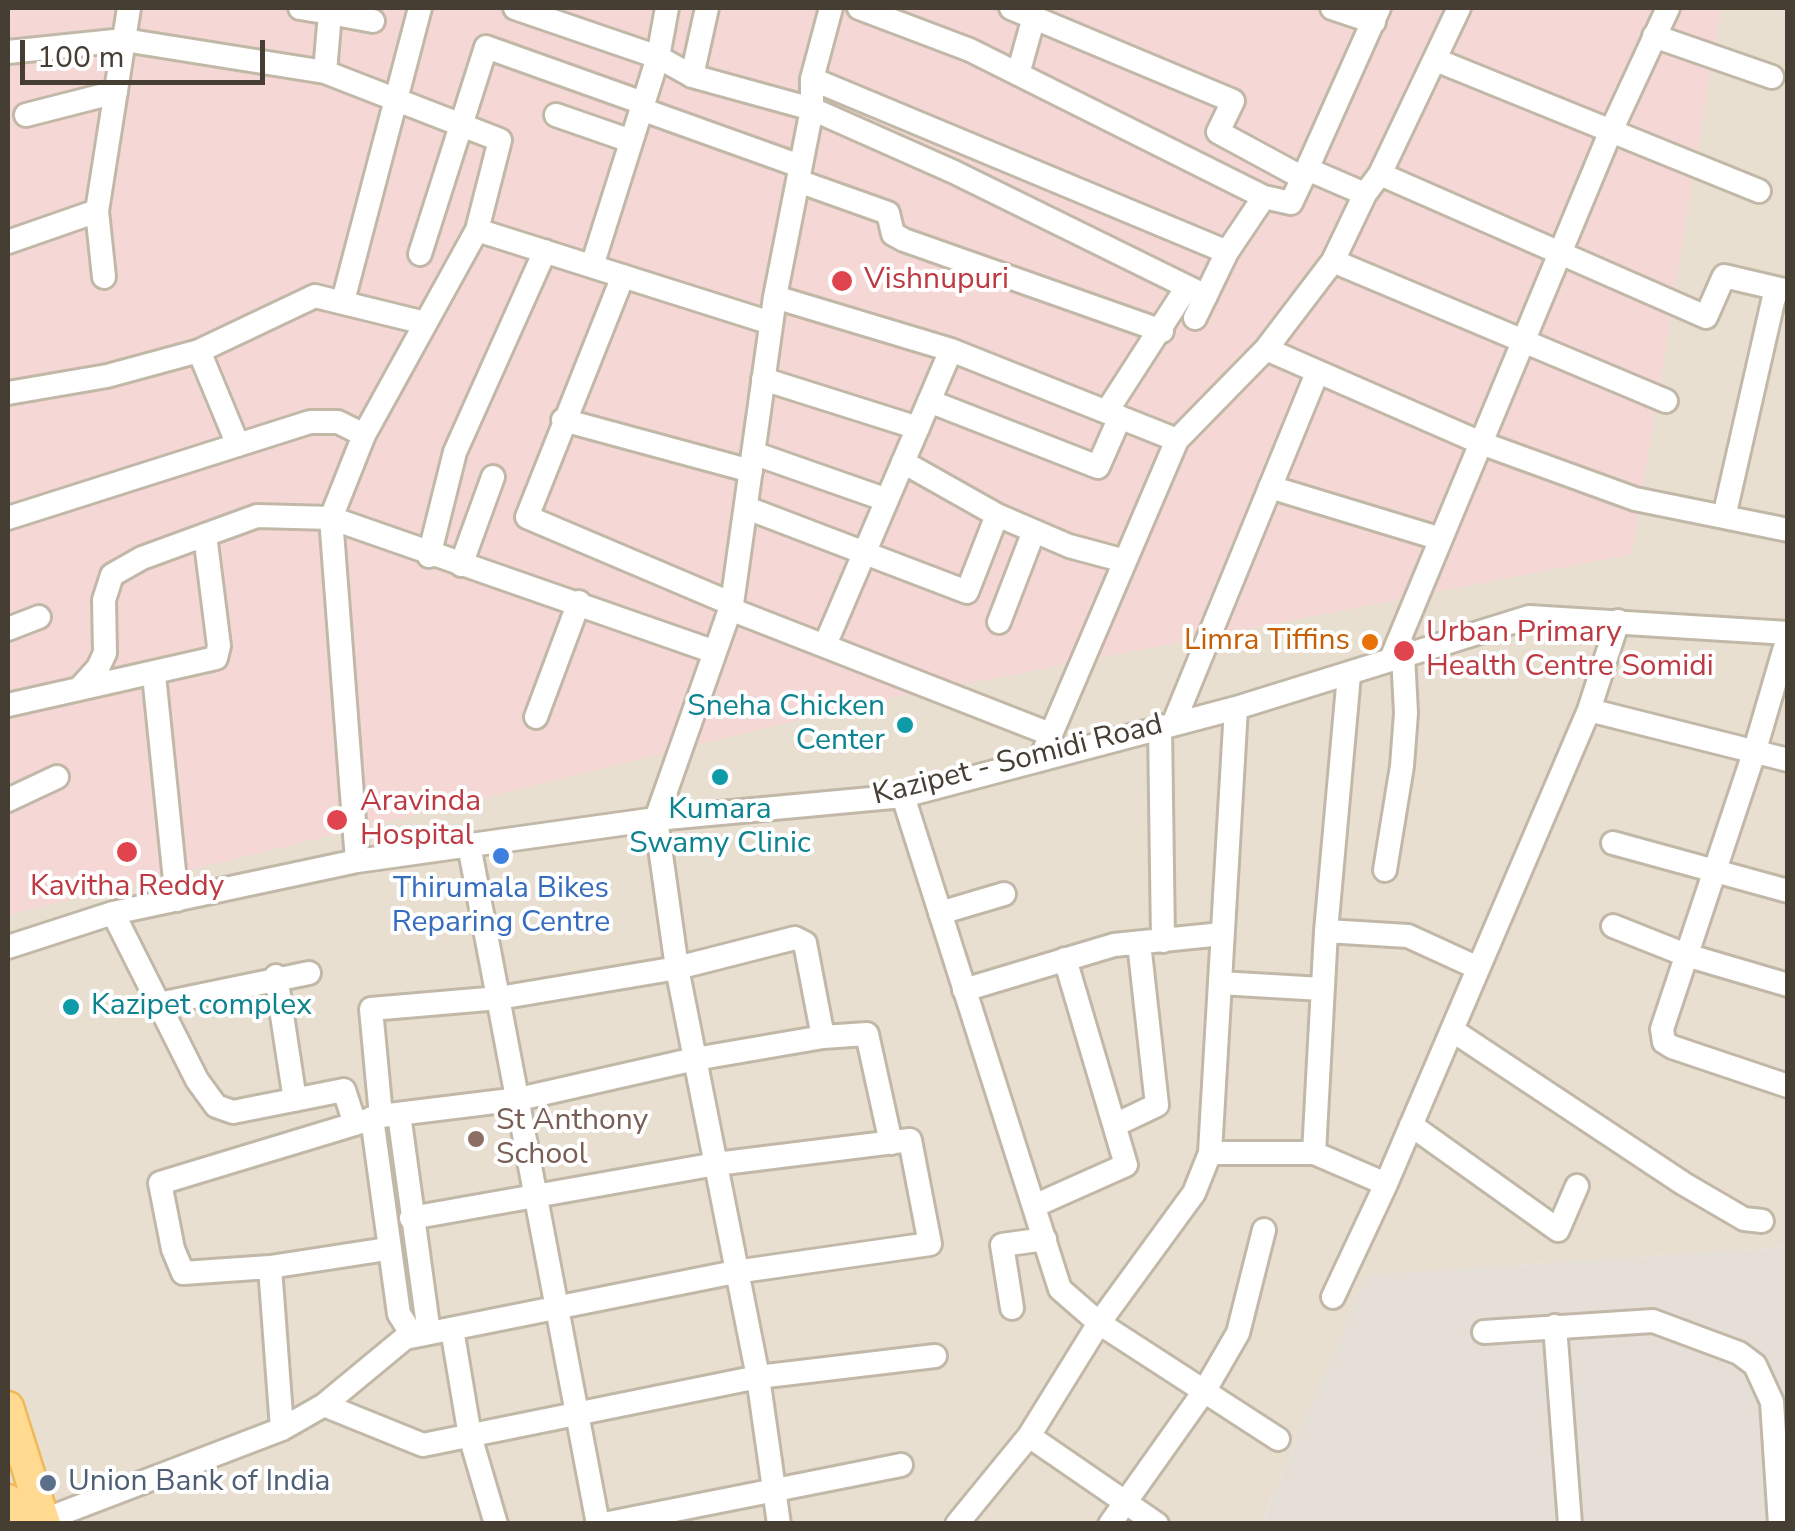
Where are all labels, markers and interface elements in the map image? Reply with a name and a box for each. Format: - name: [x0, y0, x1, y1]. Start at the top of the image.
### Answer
- scale bar: [25, 20, 270, 82]
- text: 100 m: [37, 37, 124, 78]
- place label: Vishnupuri: [864, 263, 1009, 299]
- marker: Vishnupuri: [829, 268, 855, 294]
- place label: Urban Primary Health Centre Somidi: [1426, 616, 1714, 686]
- place label: Limra Tiffins: [1184, 624, 1350, 660]
- marker: Limra Tiffins: [1359, 631, 1381, 653]
- marker: Urban Primary Health Centre Somidi: [1391, 638, 1417, 664]
- place label: Sneha Chicken Center: [687, 690, 885, 760]
- street label: Kazipet - Somidi Road: [869, 708, 1167, 814]
- marker: Sneha Chicken Center: [894, 714, 916, 736]
- marker: Kumara Swamy Clinic: [709, 766, 731, 788]
- place label: Aravinda Hospital: [360, 785, 481, 856]
- place label: Kumara Swamy Clinic: [629, 793, 811, 864]
- marker: Aravinda Hospital: [324, 807, 350, 833]
- marker: Kavitha Reddy: [114, 839, 140, 865]
- marker: Thirumala Bikes Reparing Centre: [490, 845, 512, 867]
- place label: Kavitha Reddy: [30, 870, 224, 906]
- place label: Thirumala Bikes Reparing Centre: [392, 872, 610, 942]
- place label: Kazipet complex: [91, 989, 312, 1025]
- marker: Kazipet complex: [60, 996, 82, 1018]
- place label: St Anthony School: [496, 1104, 648, 1174]
- marker: St Anthony School: [465, 1128, 487, 1150]
- place label: Union Bank of India: [68, 1465, 330, 1501]
- marker: Union Bank of India: [37, 1472, 59, 1494]

